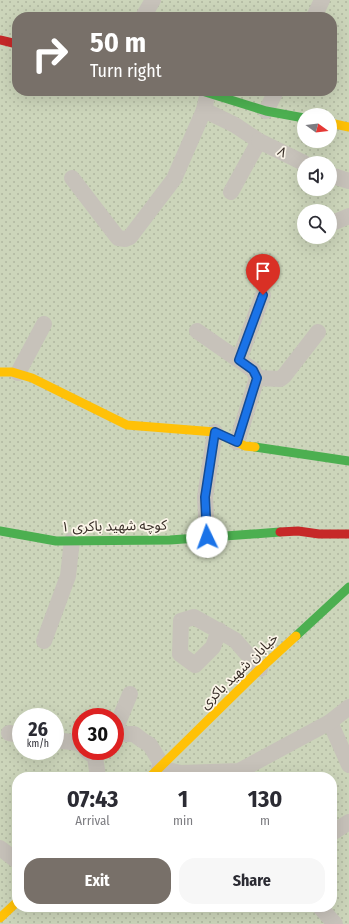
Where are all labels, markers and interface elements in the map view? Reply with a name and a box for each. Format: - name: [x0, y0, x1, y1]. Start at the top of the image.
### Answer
- text: 50 m: [90, 26, 146, 59]
- icon: right: [24, 28, 76, 80]
- text: Turn right: [90, 60, 162, 82]
- north arrow: [297, 108, 337, 148]
- map controls: [297, 108, 337, 244]
- street label: ۸: [275, 143, 289, 161]
- button: sound: [297, 156, 337, 196]
- button: search: [297, 204, 337, 244]
- pin: [246, 254, 280, 295]
- icon: arrive: [252, 260, 274, 282]
- position arrow: [186, 516, 228, 558]
- street label: کوچه شهید باکری ۱: [61, 517, 167, 536]
- street label: خیابان شهید باکری: [196, 629, 282, 713]
- speed limit sign: 30: [72, 708, 124, 760]
- text: 26: [28, 717, 48, 741]
- text: km/h: [27, 738, 49, 750]
- text: 07:43: [67, 785, 118, 813]
- text: 1: [178, 785, 188, 813]
- text: 130: [248, 785, 282, 813]
- text: Arrival: [75, 813, 110, 828]
- text: min: [173, 813, 193, 828]
- text: m: [260, 813, 270, 828]
- button: Exit: [24, 858, 171, 904]
- button: Share: [179, 858, 325, 904]

